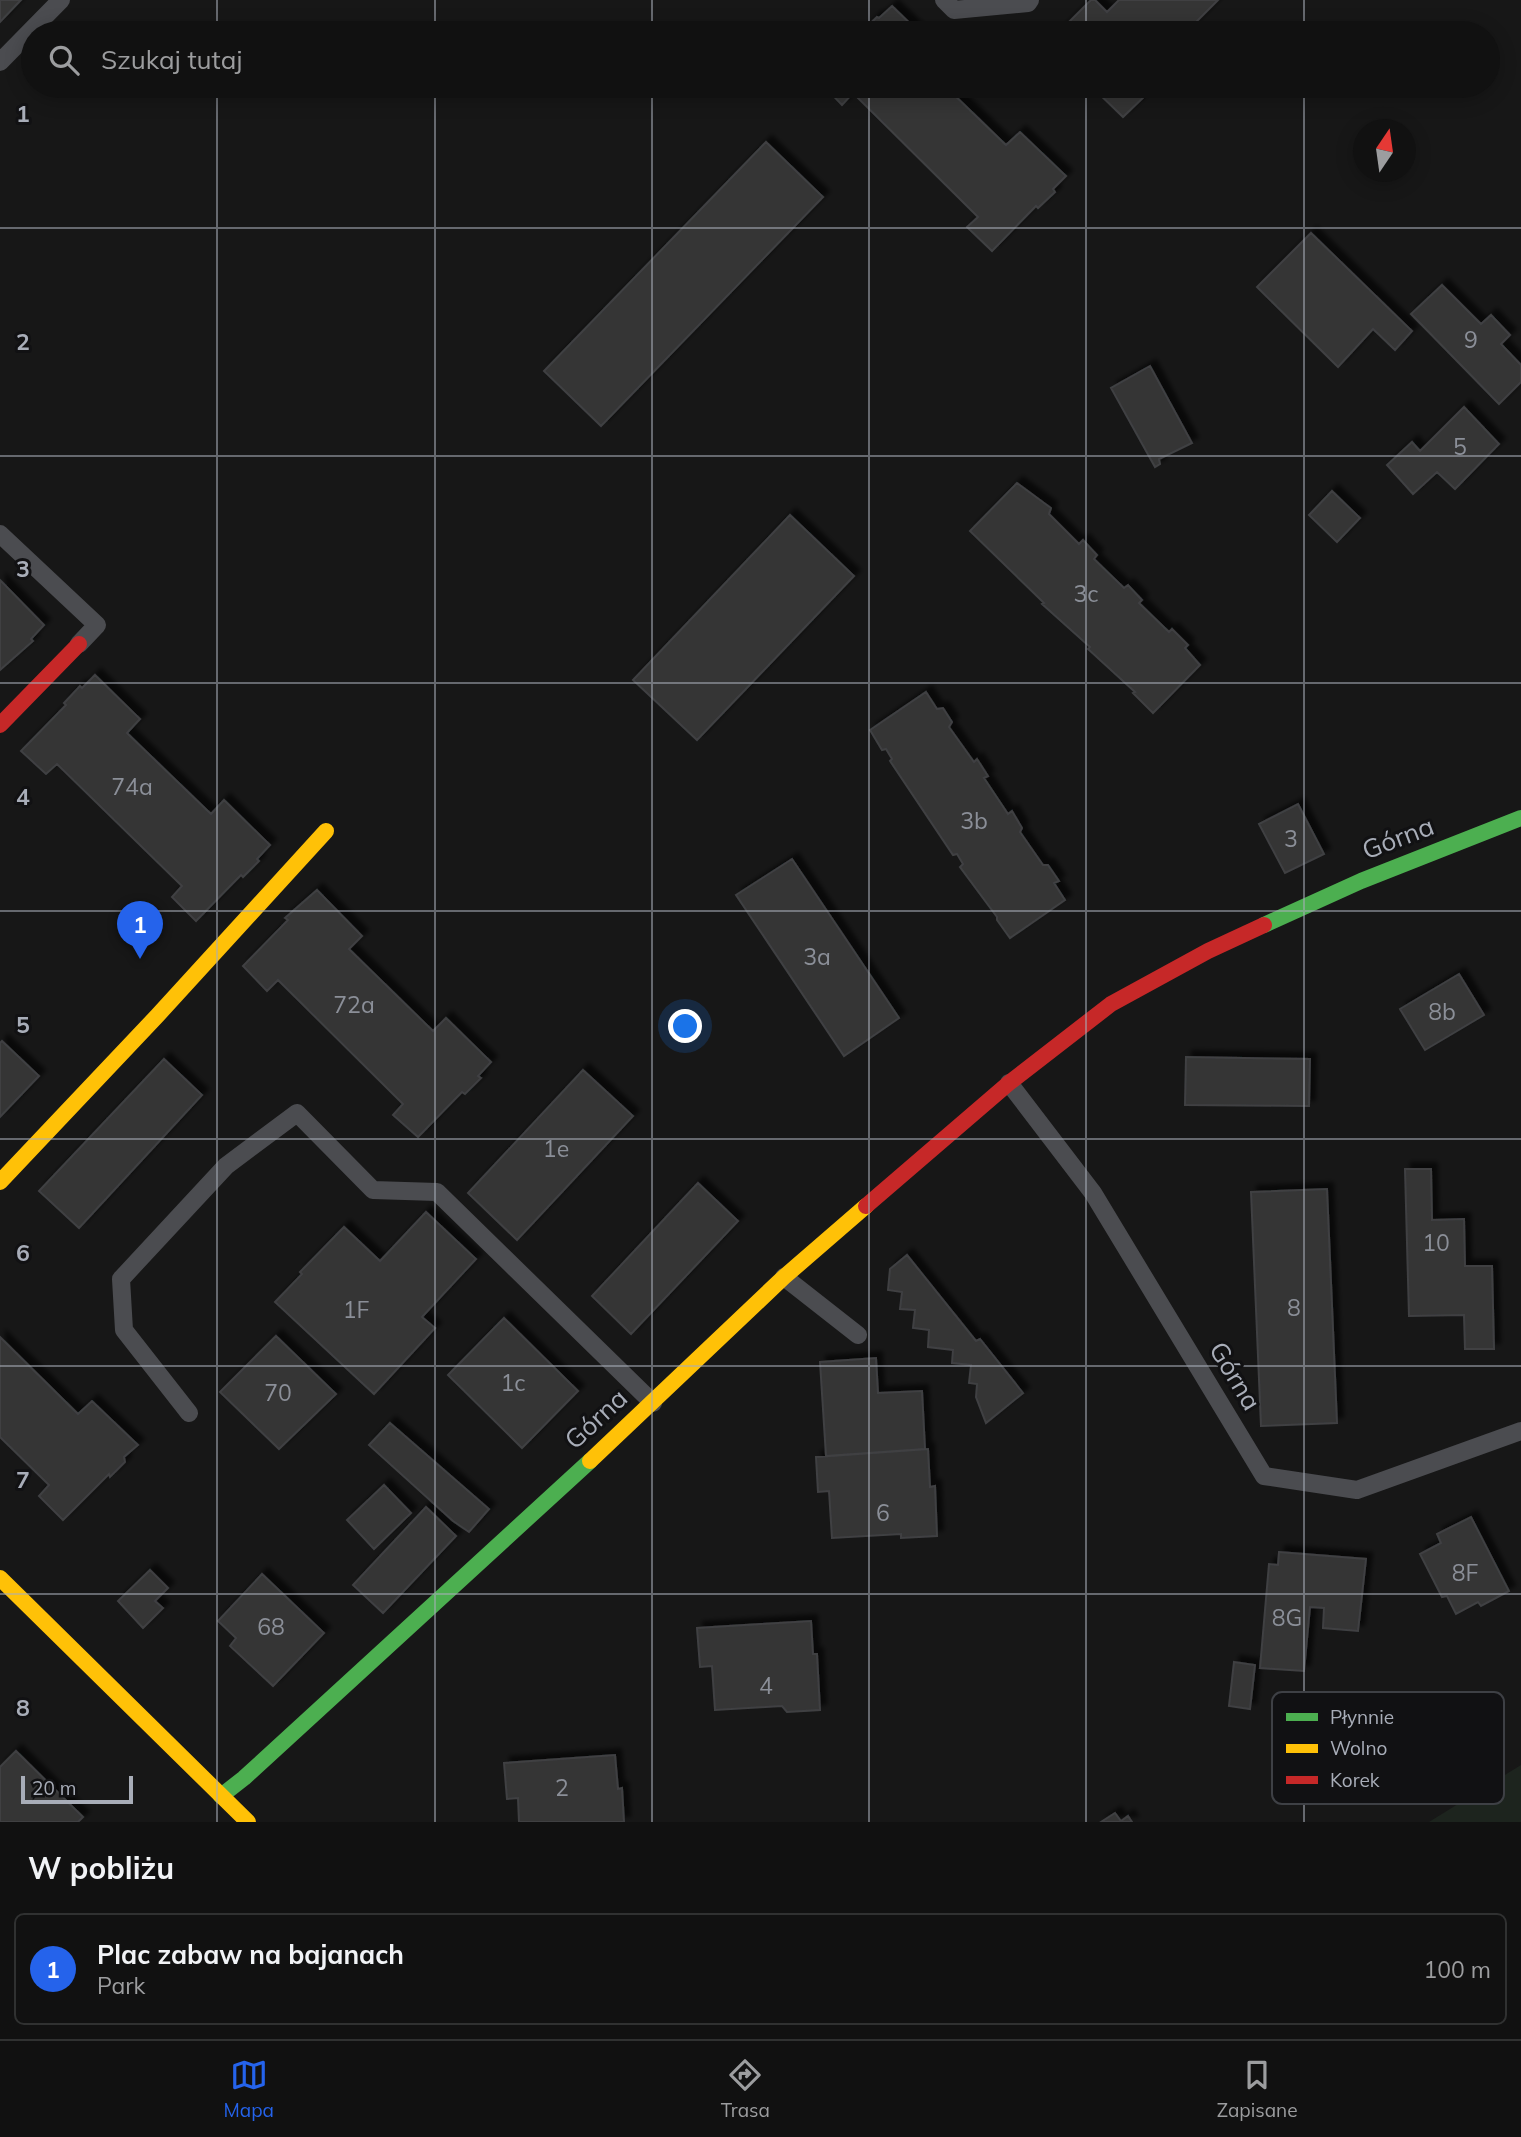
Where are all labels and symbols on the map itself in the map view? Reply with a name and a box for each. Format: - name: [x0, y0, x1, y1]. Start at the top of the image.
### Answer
- text: 1: [16, 99, 30, 128]
- north arrow: [1353, 119, 1416, 182]
- house number: 9: [1464, 325, 1478, 354]
- text: 2: [16, 327, 30, 356]
- house number: 5: [1453, 432, 1467, 461]
- text: 3: [16, 554, 30, 583]
- house number: 3c: [1073, 579, 1099, 608]
- house number: 74a: [111, 772, 153, 801]
- text: 4: [16, 782, 30, 811]
- house number: 3b: [960, 806, 988, 835]
- street label: Górna: [1357, 809, 1438, 866]
- house number: 3: [1284, 824, 1298, 853]
- pin: 1: [117, 901, 163, 959]
- house number: 3a: [803, 942, 831, 971]
- house number: 72a: [333, 990, 375, 1019]
- house number: 8b: [1428, 997, 1456, 1026]
- your location: [668, 1009, 702, 1043]
- text: 5: [16, 1010, 30, 1039]
- house number: 1e: [543, 1134, 569, 1163]
- house number: 10: [1422, 1228, 1450, 1257]
- text: 6: [16, 1238, 30, 1267]
- house number: 8: [1287, 1293, 1301, 1322]
- house number: 1F: [343, 1295, 369, 1324]
- street label: Górna: [1202, 1335, 1269, 1416]
- house number: 1c: [500, 1368, 526, 1397]
- house number: 70: [264, 1378, 292, 1407]
- street label: Górna: [557, 1381, 634, 1456]
- text: 7: [16, 1465, 30, 1494]
- house number: 6: [876, 1498, 890, 1527]
- house number: 8F: [1452, 1558, 1478, 1587]
- house number: 8G: [1272, 1603, 1302, 1632]
- house number: 68: [257, 1612, 285, 1641]
- house number: 4: [759, 1671, 773, 1700]
- legend: [1272, 1692, 1504, 1804]
- text: 8: [16, 1693, 30, 1722]
- text: Płynnie: [1330, 1705, 1394, 1729]
- text: Wolno: [1330, 1736, 1387, 1760]
- text: Korek: [1330, 1768, 1380, 1792]
- scale bar: [21, 1773, 133, 1805]
- house number: 2: [555, 1773, 569, 1802]

